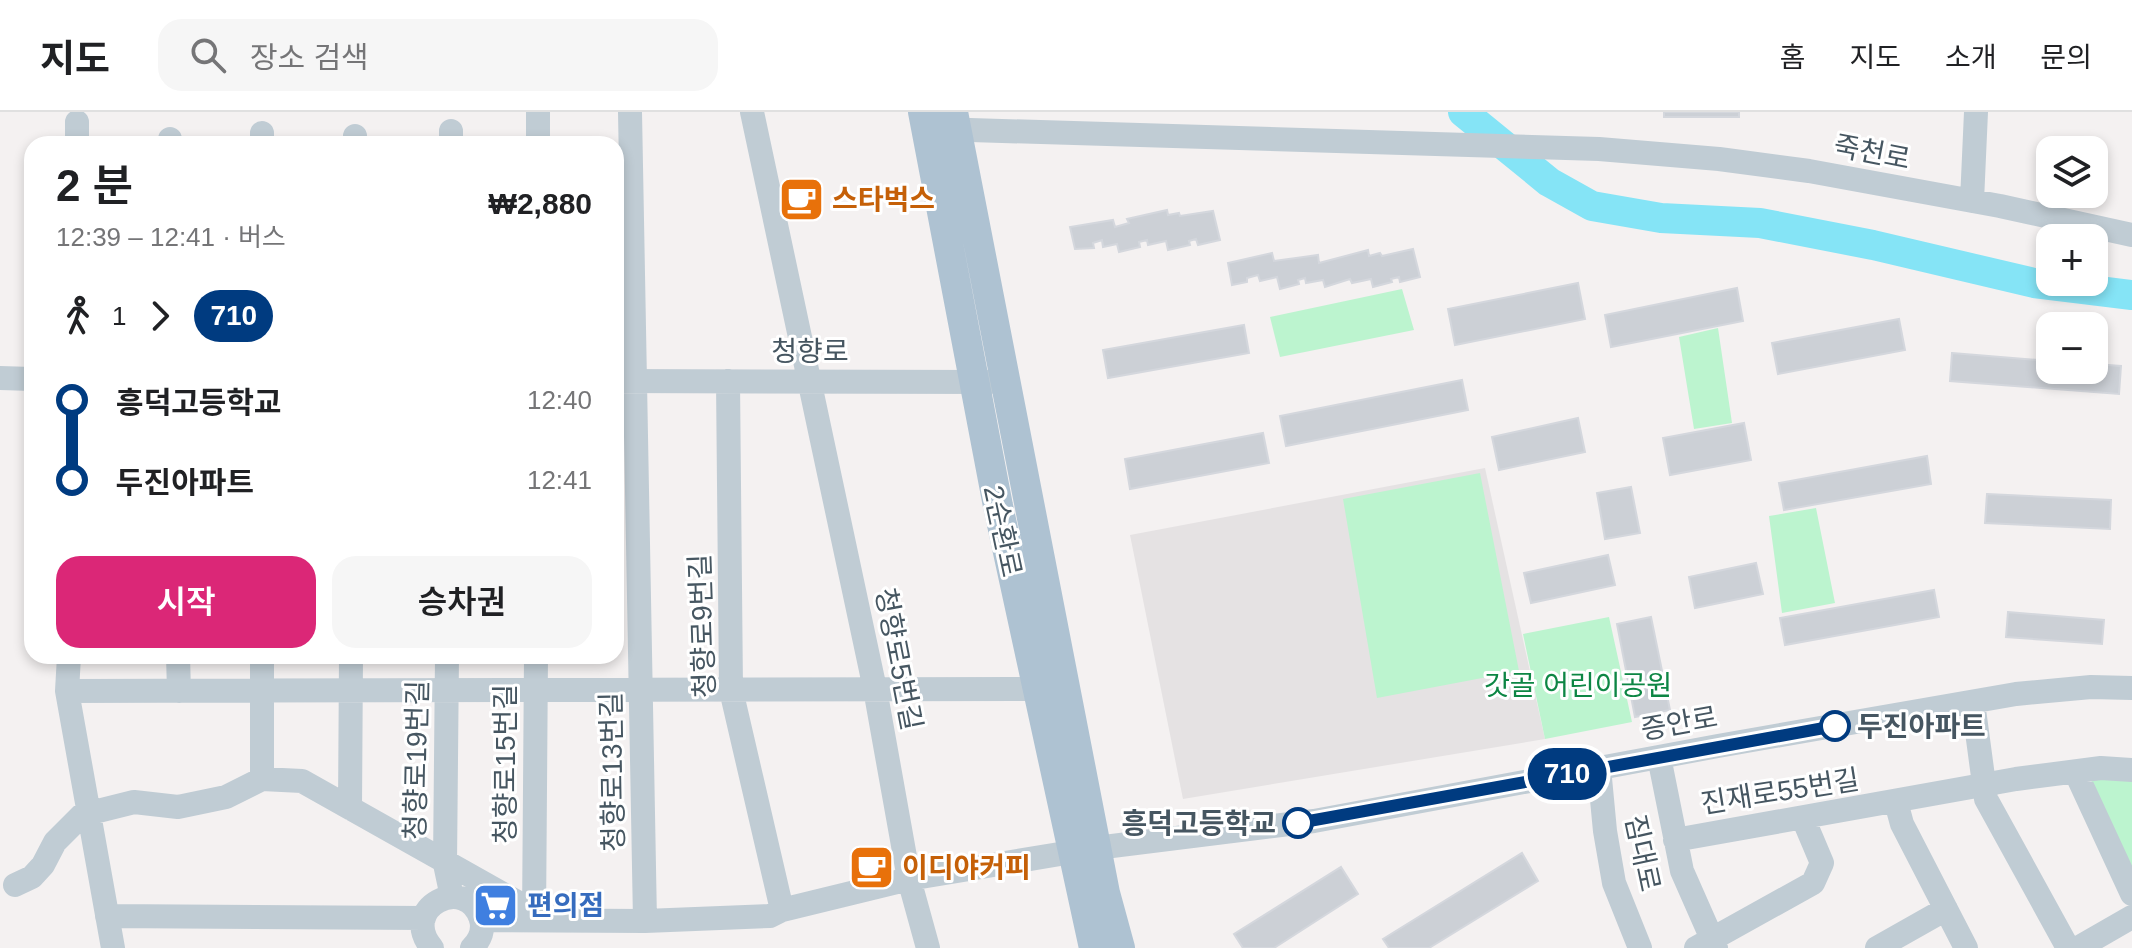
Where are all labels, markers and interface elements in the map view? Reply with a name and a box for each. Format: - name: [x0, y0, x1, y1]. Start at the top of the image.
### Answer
- search box: [158, 19, 718, 91]
- icon: search: [186, 33, 230, 77]
- text: 지도: [40, 38, 110, 80]
- text: 장소 검색: [250, 41, 369, 74]
- text: 홈: [1780, 42, 1805, 73]
- text: 지도: [1849, 42, 1901, 73]
- text: 소개: [1945, 42, 1996, 73]
- text: 문의: [2040, 42, 2092, 73]
- street label: 죽천로: [1831, 130, 1913, 175]
- map controls: [2036, 136, 2108, 384]
- button: layers: [2036, 136, 2108, 208]
- text: 2 분: [56, 161, 133, 210]
- cafe icon: 스타벅스: [777, 175, 825, 223]
- place label: 스타벅스: [832, 184, 935, 215]
- text: ₩2,880: [489, 187, 592, 220]
- text: 12:39 – 12:41 · 버스: [56, 222, 286, 252]
- button: +: [2036, 224, 2108, 296]
- icon: walk: [56, 294, 100, 338]
- icon: forward: [138, 294, 182, 338]
- text: 710: [210, 300, 257, 331]
- text: 1: [112, 301, 126, 331]
- button: −: [2036, 312, 2108, 384]
- street label: 청향로: [771, 336, 849, 367]
- text: 12:40: [527, 385, 592, 415]
- text: 흥덕고등학교: [116, 386, 282, 419]
- text: 12:41: [527, 465, 592, 495]
- text: 두진아파트: [116, 466, 254, 499]
- street label: 2순환로: [978, 482, 1027, 580]
- street label: 청향로9번길: [684, 553, 721, 699]
- button: 시작: [56, 556, 316, 648]
- button: 승차권: [332, 556, 592, 648]
- street label: 청향로5번길: [870, 585, 927, 733]
- park label: 갓골 어린이공원: [1484, 670, 1672, 701]
- street label: 청향로19번길: [400, 680, 433, 840]
- street label: 청향로15번길: [490, 684, 521, 844]
- street label: 청향로13번길: [596, 692, 629, 852]
- street label: 증안로: [1638, 702, 1720, 745]
- marker: 두진아파트: [1820, 711, 1850, 741]
- place label: 두진아파트: [1857, 711, 1986, 742]
- line badge: 710: [1521, 748, 1613, 800]
- text: 710: [1544, 758, 1590, 789]
- street label: 진재로55번길: [1699, 764, 1861, 819]
- place label: 흥덕고등학교: [1121, 808, 1276, 839]
- marker: 흥덕고등학교: [1283, 808, 1313, 838]
- street label: 짐대로: [1619, 812, 1666, 894]
- cafe icon: 이디야커피: [847, 843, 895, 891]
- place label: 이디야커피: [902, 852, 1031, 883]
- supermarket icon: 편의점: [472, 881, 520, 929]
- place label: 편의점: [527, 890, 604, 921]

